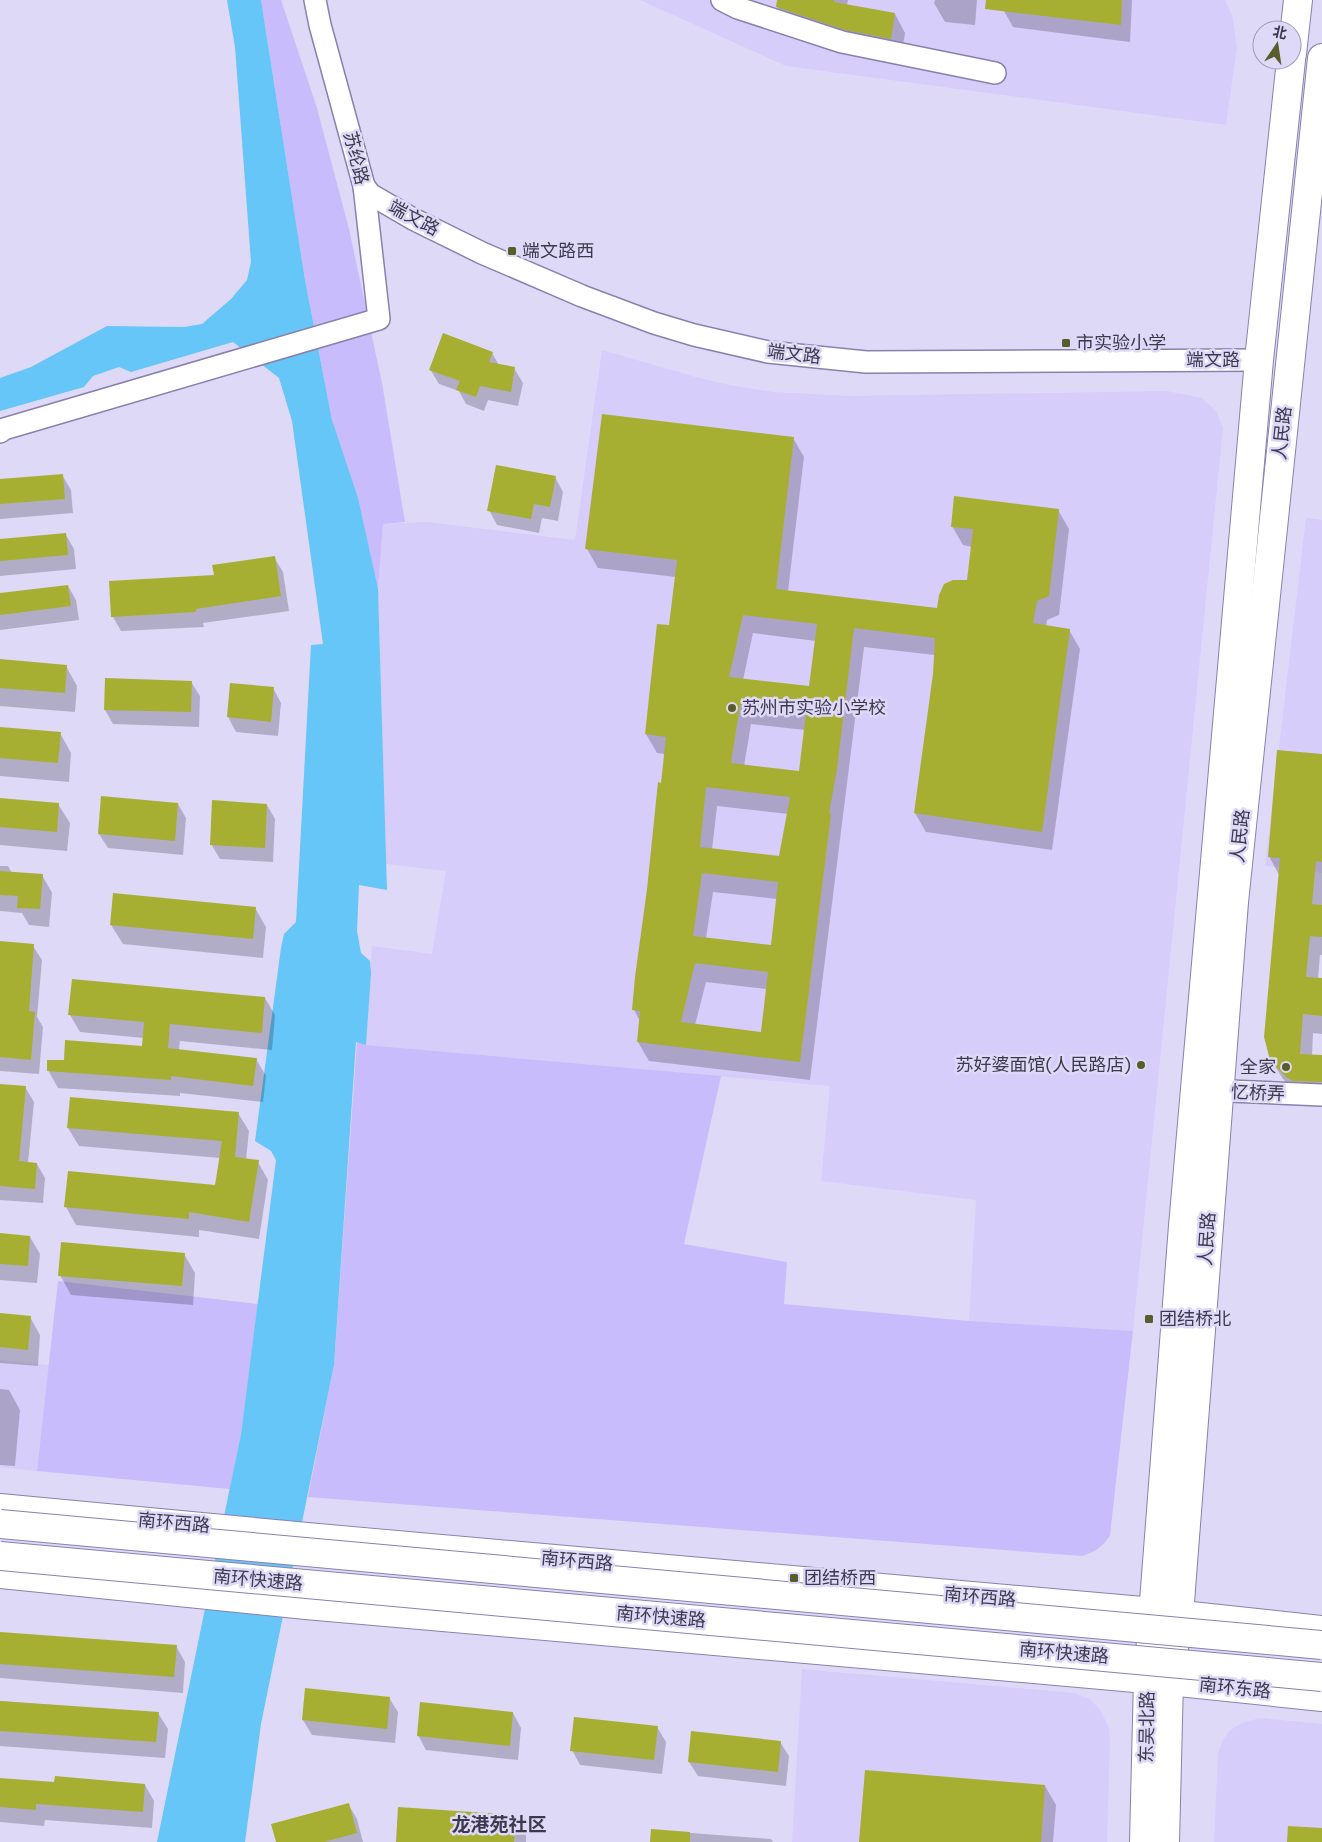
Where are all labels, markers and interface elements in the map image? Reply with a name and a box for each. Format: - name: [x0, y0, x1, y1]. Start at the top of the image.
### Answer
- north arrow: [1252, 20, 1302, 70]
- text: 北: [1271, 22, 1289, 43]
- street label: 苏纶路: [338, 129, 374, 187]
- street label: 端文路: [385, 195, 443, 241]
- place label: 端文路西: [522, 239, 594, 263]
- marker: 端文路西: [506, 245, 518, 257]
- place label: 市实验小学: [1076, 331, 1166, 355]
- marker: 市实验小学: [1060, 337, 1072, 349]
- street label: 端文路: [766, 339, 822, 369]
- street label: 端文路: [1186, 348, 1240, 372]
- street label: 人民路: [1267, 405, 1297, 461]
- place label: 苏州市实验小学校: [742, 696, 886, 720]
- marker: 苏州市实验小学校: [726, 702, 738, 714]
- street label: 人民路: [1225, 808, 1255, 864]
- place label: 苏好婆面馆(人民路店): [956, 1053, 1131, 1077]
- place label: 全家: [1240, 1055, 1276, 1079]
- marker: 苏好婆面馆(人民路店): [1135, 1059, 1147, 1071]
- marker: 全家: [1280, 1061, 1292, 1073]
- street label: 忆桥弄: [1231, 1080, 1285, 1106]
- street label: 人民路: [1193, 1211, 1221, 1267]
- place label: 团结桥北: [1159, 1307, 1231, 1331]
- marker: 团结桥北: [1143, 1313, 1155, 1325]
- street label: 南环西路: [137, 1508, 211, 1538]
- street label: 南环西路: [540, 1546, 614, 1576]
- street label: 南环快速路: [212, 1564, 304, 1596]
- place label: 团结桥西: [804, 1566, 876, 1590]
- marker: 团结桥西: [788, 1572, 800, 1584]
- street label: 南环西路: [943, 1582, 1017, 1612]
- street label: 南环快速路: [615, 1601, 707, 1633]
- street label: 南环快速路: [1018, 1637, 1110, 1669]
- street label: 南环东路: [1198, 1672, 1272, 1704]
- street label: 东吴北路: [1134, 1691, 1160, 1763]
- district label: 龙港苑社区: [451, 1812, 547, 1837]

